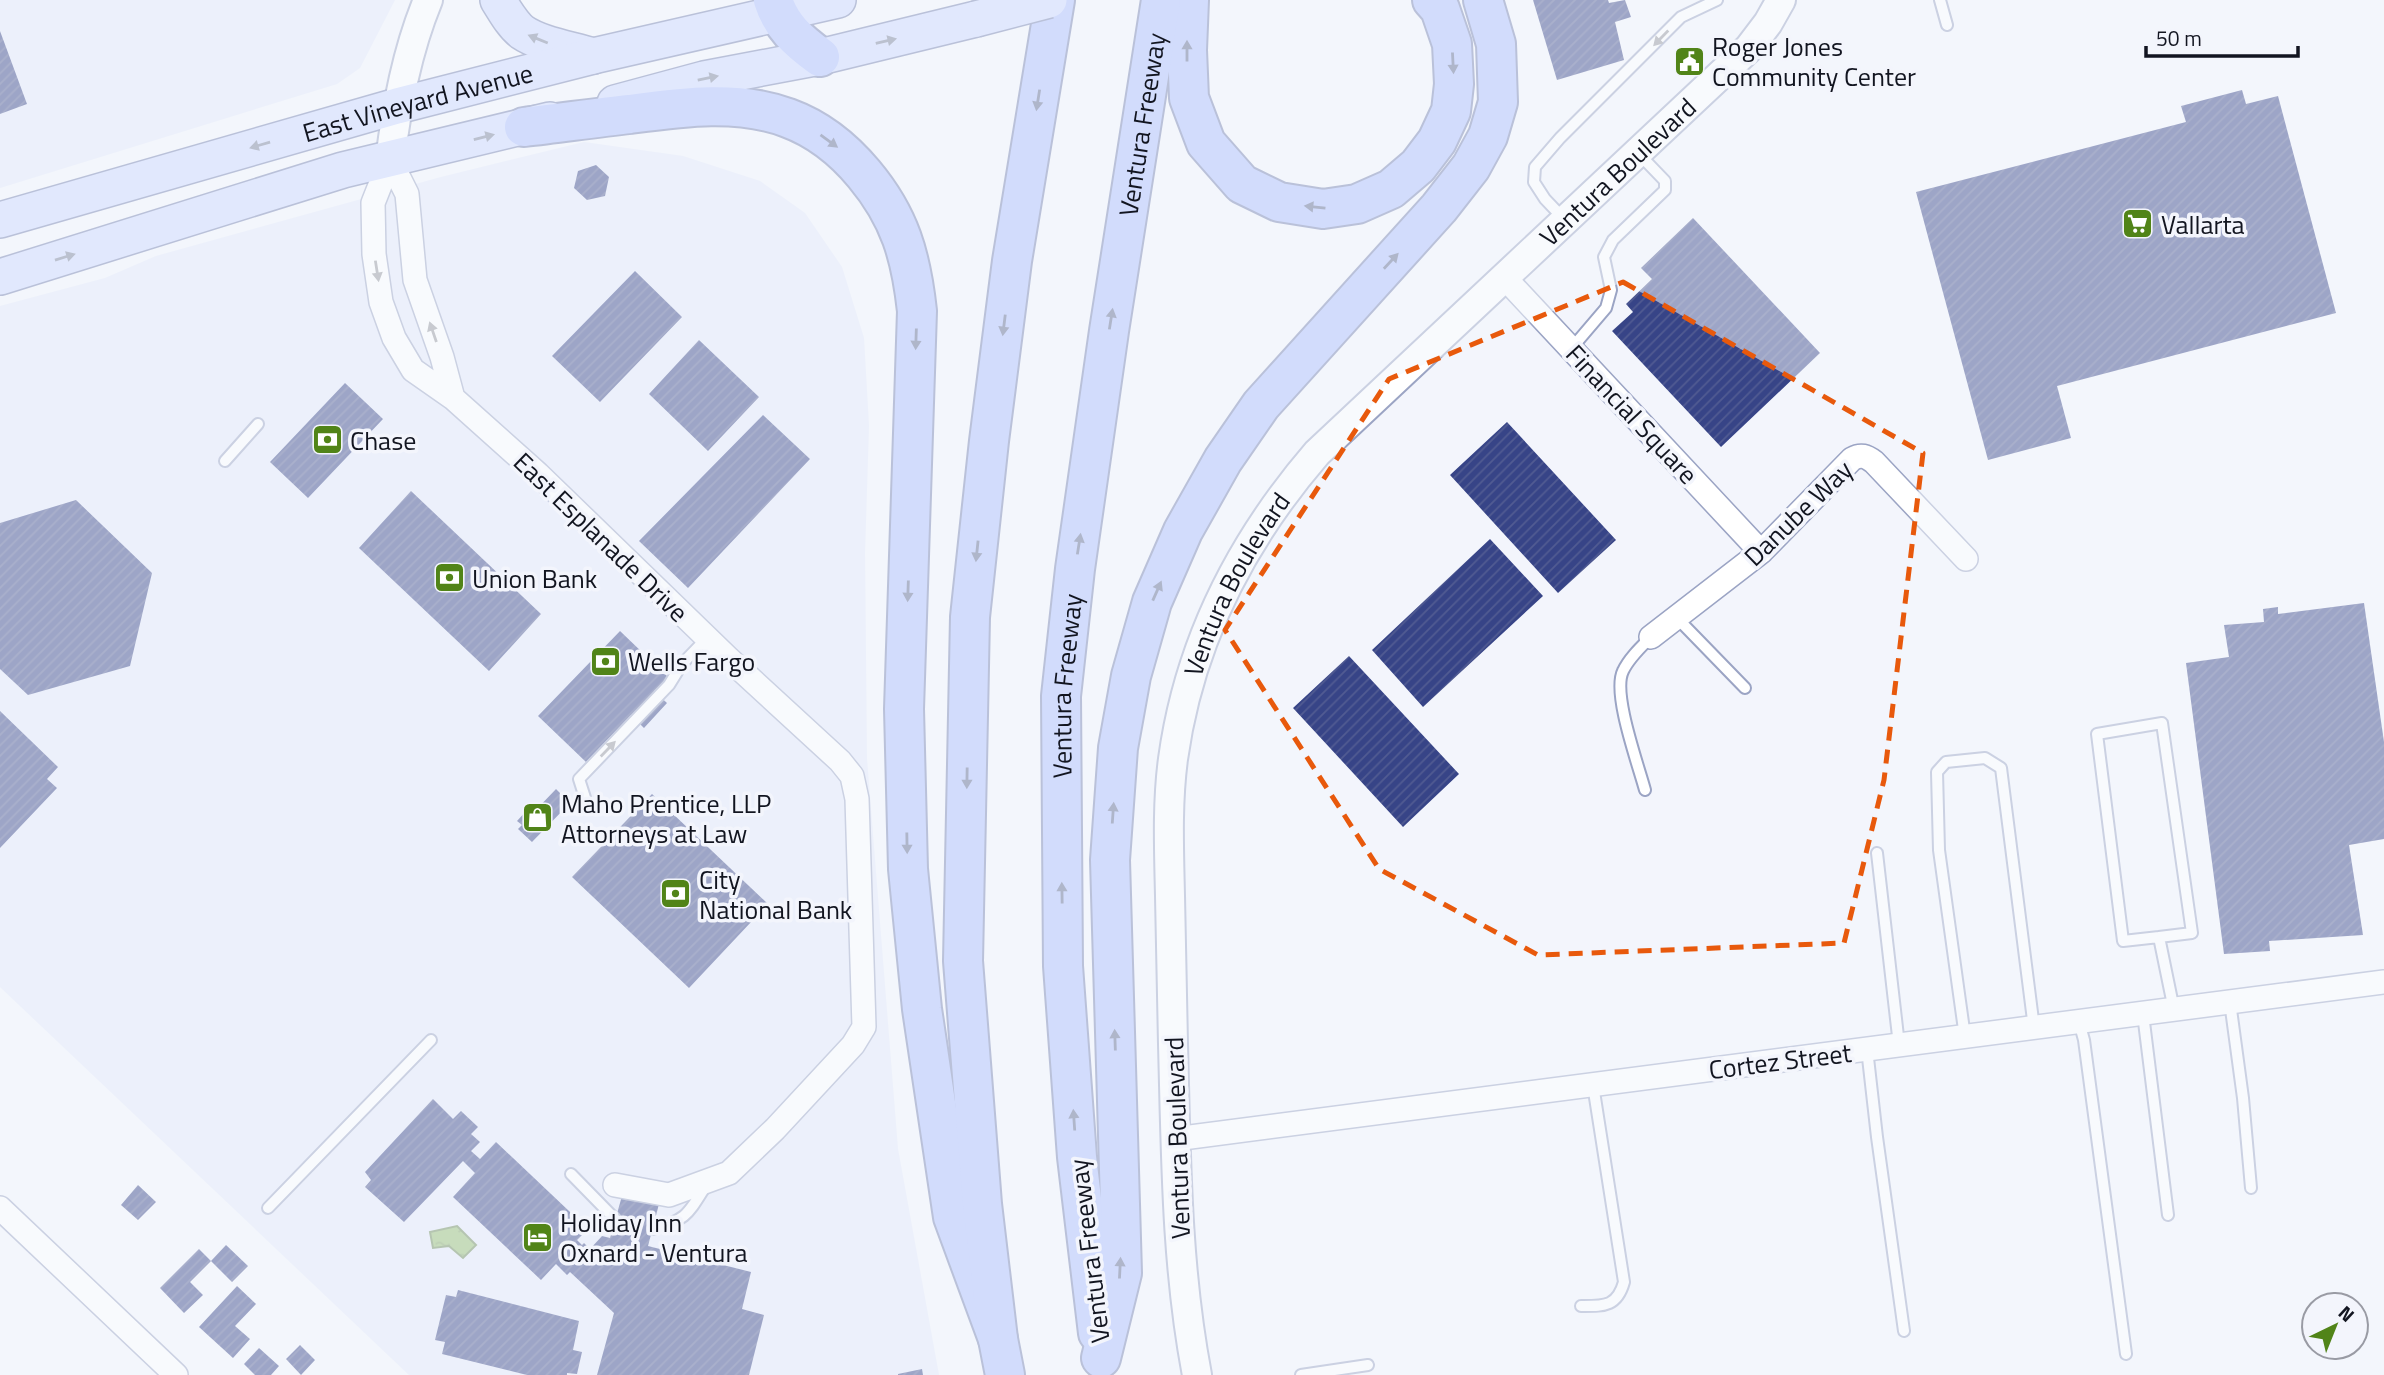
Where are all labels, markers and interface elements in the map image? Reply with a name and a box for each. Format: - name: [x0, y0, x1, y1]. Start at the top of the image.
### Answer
- scale bar: [2146, 14, 2298, 58]
- text: 50 m: [2156, 22, 2202, 54]
- place label: Roger Jones Community Center: [1712, 27, 1916, 96]
- one-way arrow: [1653, 29, 1670, 46]
- street label: Ventura Freeway: [1108, 30, 1175, 219]
- one-way arrow: [528, 33, 549, 44]
- one-way arrow: [875, 35, 897, 46]
- one-way arrow: [1181, 40, 1193, 62]
- public building icon: Roger Jones Community Center: [1672, 44, 1706, 78]
- street label: East Vineyard Avenue: [298, 53, 537, 152]
- one-way arrow: [1448, 53, 1459, 75]
- one-way arrow: [697, 73, 719, 84]
- street label: Ventura Boulevard: [1530, 88, 1704, 255]
- one-way arrow: [1032, 89, 1043, 111]
- one-way arrow: [473, 131, 495, 142]
- one-way arrow: [819, 133, 837, 148]
- one-way arrow: [249, 140, 270, 150]
- one-way arrow: [1304, 201, 1326, 212]
- place label: Vallarta: [2161, 205, 2245, 244]
- supermarket icon: Vallarta: [2121, 207, 2155, 241]
- one-way arrow: [55, 252, 76, 262]
- one-way arrow: [1382, 253, 1398, 270]
- one-way arrow: [371, 260, 382, 282]
- one-way arrow: [1106, 307, 1117, 329]
- one-way arrow: [998, 314, 1009, 336]
- one-way arrow: [427, 322, 438, 343]
- one-way arrow: [910, 329, 921, 351]
- street label: Financial Square: [1557, 335, 1707, 493]
- place label: Chase: [350, 421, 416, 460]
- bank icon: Chase: [310, 423, 344, 457]
- street label: East Esplanade Drive: [505, 443, 697, 631]
- street label: Danube Way: [1735, 451, 1861, 575]
- street label: Ventura Boulevard: [1173, 484, 1299, 681]
- one-way arrow: [1074, 533, 1085, 555]
- one-way arrow: [971, 540, 982, 562]
- place label: Union Bank: [472, 559, 597, 598]
- bank icon: Union Bank: [432, 561, 466, 595]
- one-way arrow: [902, 581, 913, 603]
- one-way arrow: [1151, 581, 1163, 601]
- street label: Ventura Freeway: [1041, 592, 1092, 779]
- place label: Wells Fargo: [628, 642, 755, 681]
- bank icon: Wells Fargo: [588, 644, 622, 678]
- one-way arrow: [599, 741, 615, 758]
- one-way arrow: [961, 767, 972, 789]
- place label: Maho Prentice, LLP Attorneys at Law: [561, 784, 771, 853]
- shop icon: Maho Prentice, LLP Attorneys at Law: [521, 801, 555, 835]
- one-way arrow: [1108, 802, 1119, 824]
- one-way arrow: [902, 832, 913, 854]
- place label: City National Bank: [699, 860, 852, 929]
- bank icon: City National Bank: [659, 877, 693, 911]
- one-way arrow: [1056, 882, 1068, 904]
- one-way arrow: [1109, 1029, 1121, 1051]
- street label: Cortez Street: [1706, 1033, 1854, 1089]
- street label: Ventura Boulevard: [1154, 1036, 1200, 1240]
- one-way arrow: [1069, 1109, 1080, 1131]
- street label: Ventura Freeway: [1058, 1157, 1120, 1345]
- place label: Holiday Inn Oxnard - Ventura: [560, 1203, 747, 1272]
- hotel icon: Holiday Inn Oxnard - Ventura: [520, 1220, 554, 1254]
- one-way arrow: [1115, 1256, 1126, 1278]
- north arrow: [2300, 1291, 2370, 1361]
- text: N: [2332, 1298, 2362, 1328]

